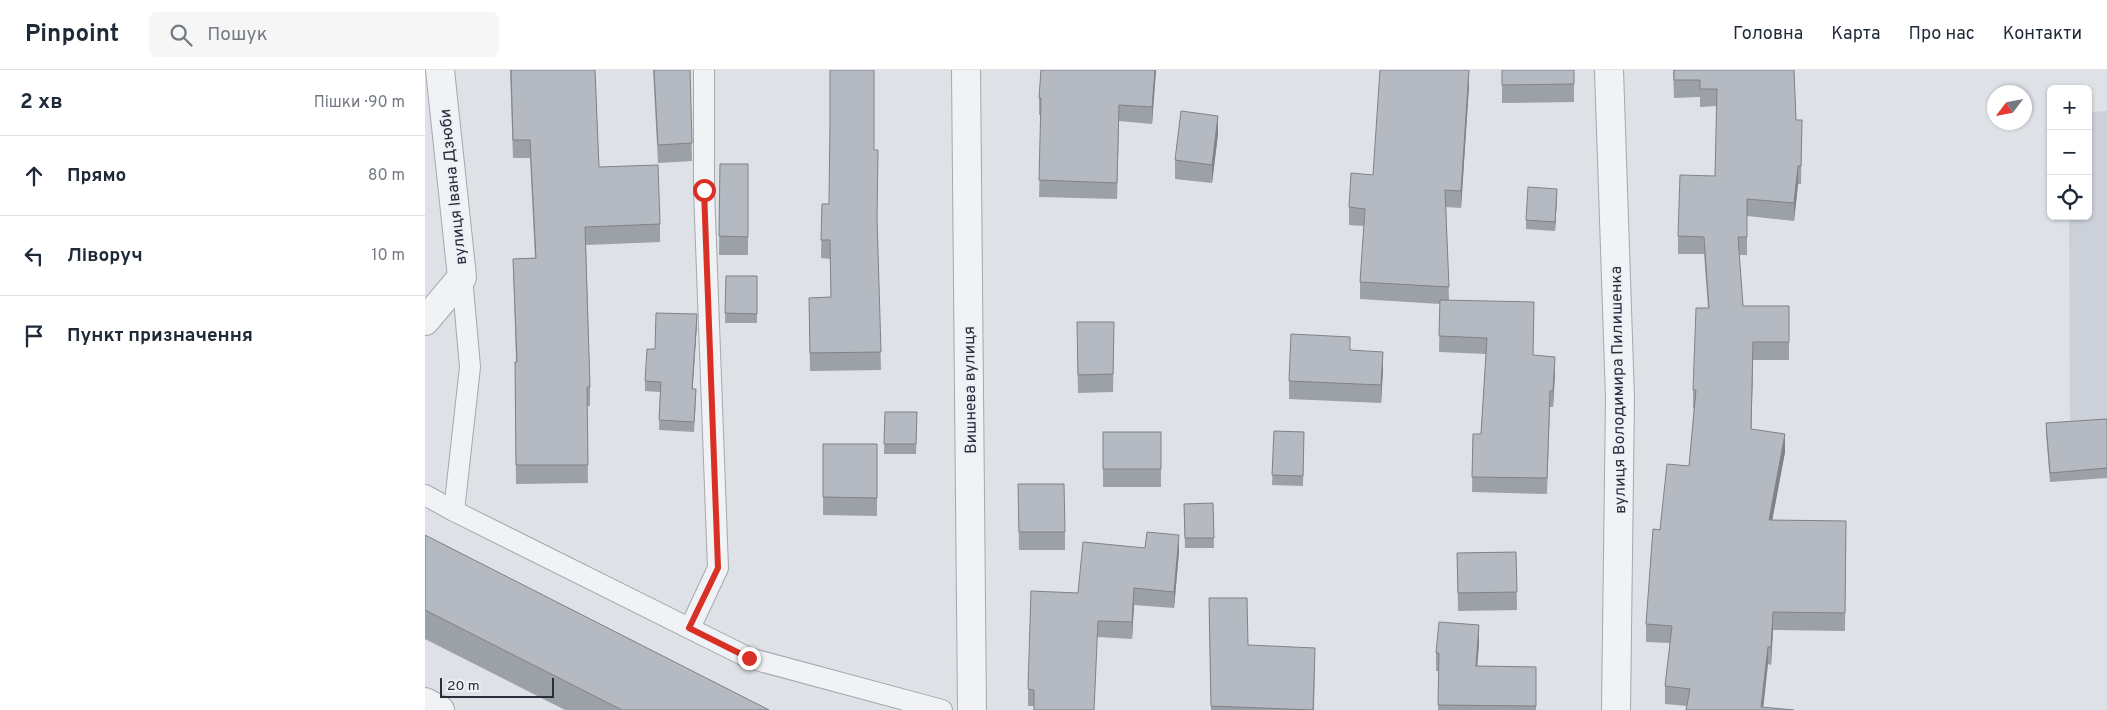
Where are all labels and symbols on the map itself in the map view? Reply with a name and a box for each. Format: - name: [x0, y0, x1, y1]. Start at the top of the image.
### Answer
- north arrow: [1987, 85, 2032, 130]
- street label: вулиця Івана Дзюби: [436, 108, 472, 266]
- route start: [693, 179, 716, 202]
- street label: вулиця Володимира Пилишенка: [1607, 266, 1631, 514]
- street label: Вишнева вулиця: [960, 326, 982, 454]
- route end: [738, 647, 761, 670]
- scale bar: [440, 675, 554, 698]

